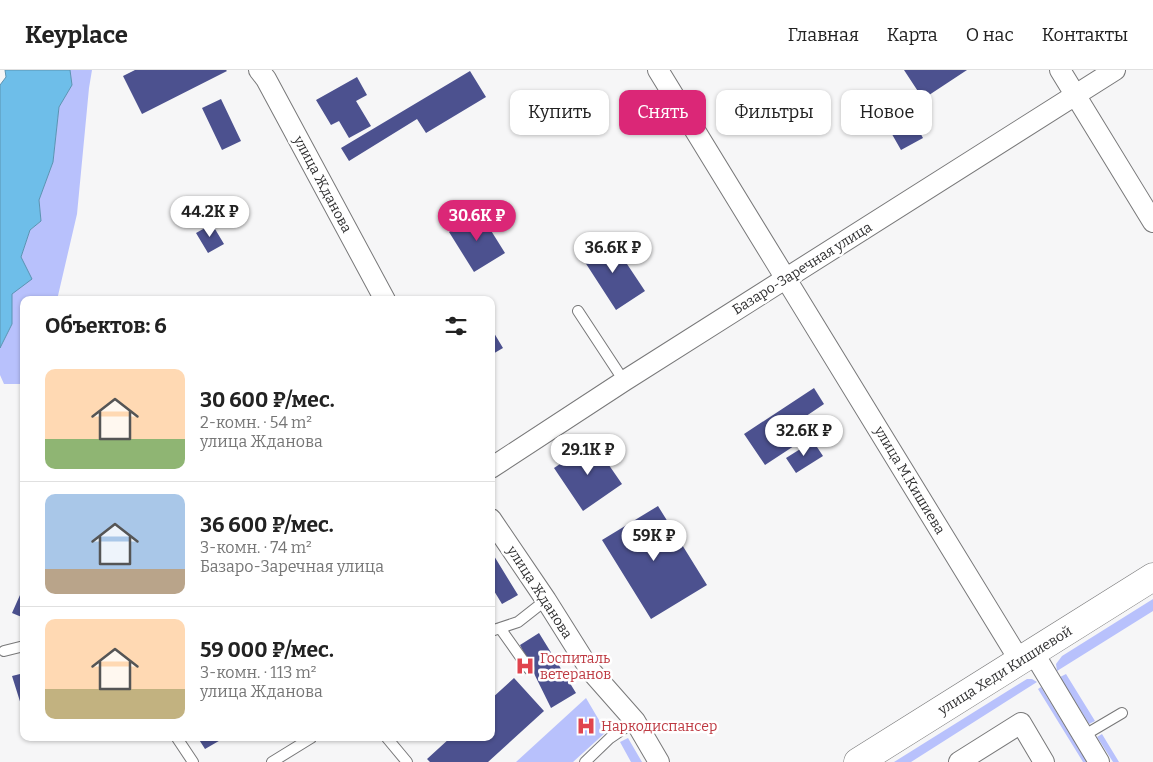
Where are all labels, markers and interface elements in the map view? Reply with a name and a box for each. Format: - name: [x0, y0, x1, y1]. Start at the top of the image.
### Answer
- text: Keyplace: [25, 21, 128, 49]
- text: Главная: [788, 24, 859, 46]
- text: Карта: [887, 24, 938, 46]
- text: О нас: [966, 24, 1014, 46]
- text: Контакты: [1042, 24, 1128, 46]
- chip: Купить: [510, 90, 609, 135]
- chip: Снять: [619, 90, 706, 135]
- chip: Фильтры: [716, 90, 831, 135]
- chip: Новое: [841, 90, 932, 135]
- street label: улица Жданова: [289, 132, 355, 236]
- pin: 44.2K ₽: [164, 196, 256, 238]
- pin: 30.6K ₽: [431, 200, 523, 242]
- text: 44.2K ₽: [181, 202, 239, 221]
- text: 30.6K ₽: [449, 206, 505, 225]
- street label: Базаро-Заречная улица: [729, 218, 875, 318]
- pin: 36.6K ₽: [567, 232, 659, 274]
- text: 36.6K ₽: [585, 238, 641, 257]
- icon: filters: [442, 312, 470, 340]
- text: Объектов: 6: [45, 313, 167, 339]
- text: 30 600 ₽/мес.: [200, 387, 335, 413]
- icon: home: [85, 389, 145, 449]
- text: 2-комн. · 54 m²: [200, 413, 312, 432]
- pin: 32.6K ₽: [758, 414, 850, 457]
- text: 32.6K ₽: [776, 421, 832, 440]
- street label: улица М.Кишиева: [870, 422, 949, 538]
- text: улица Жданова: [200, 432, 323, 451]
- pin: 29.1K ₽: [542, 434, 634, 476]
- text: 29.1K ₽: [562, 440, 614, 459]
- text: 36 600 ₽/мес.: [200, 512, 334, 538]
- icon: home: [85, 514, 145, 574]
- pin: 59K ₽: [619, 520, 689, 562]
- text: 59K ₽: [633, 526, 675, 545]
- text: 3-комн. · 74 m²: [200, 538, 312, 557]
- street label: улица Жданова: [503, 542, 576, 642]
- text: Базаро-Заречная улица: [200, 557, 384, 576]
- street label: улица Хеди Кишиевой: [934, 622, 1075, 719]
- text: 59 000 ₽/мес.: [200, 637, 334, 663]
- icon: home: [85, 639, 145, 699]
- place label: Госпиталь ветеранов: [540, 650, 611, 683]
- hospital icon: Госпиталь ветеранов: [514, 655, 536, 677]
- text: 3-комн. · 113 m²: [200, 663, 317, 682]
- text: улица Жданова: [200, 682, 323, 701]
- hospital icon: Наркодиспансер: [575, 715, 597, 737]
- place label: Наркодиспансер: [601, 718, 717, 735]

